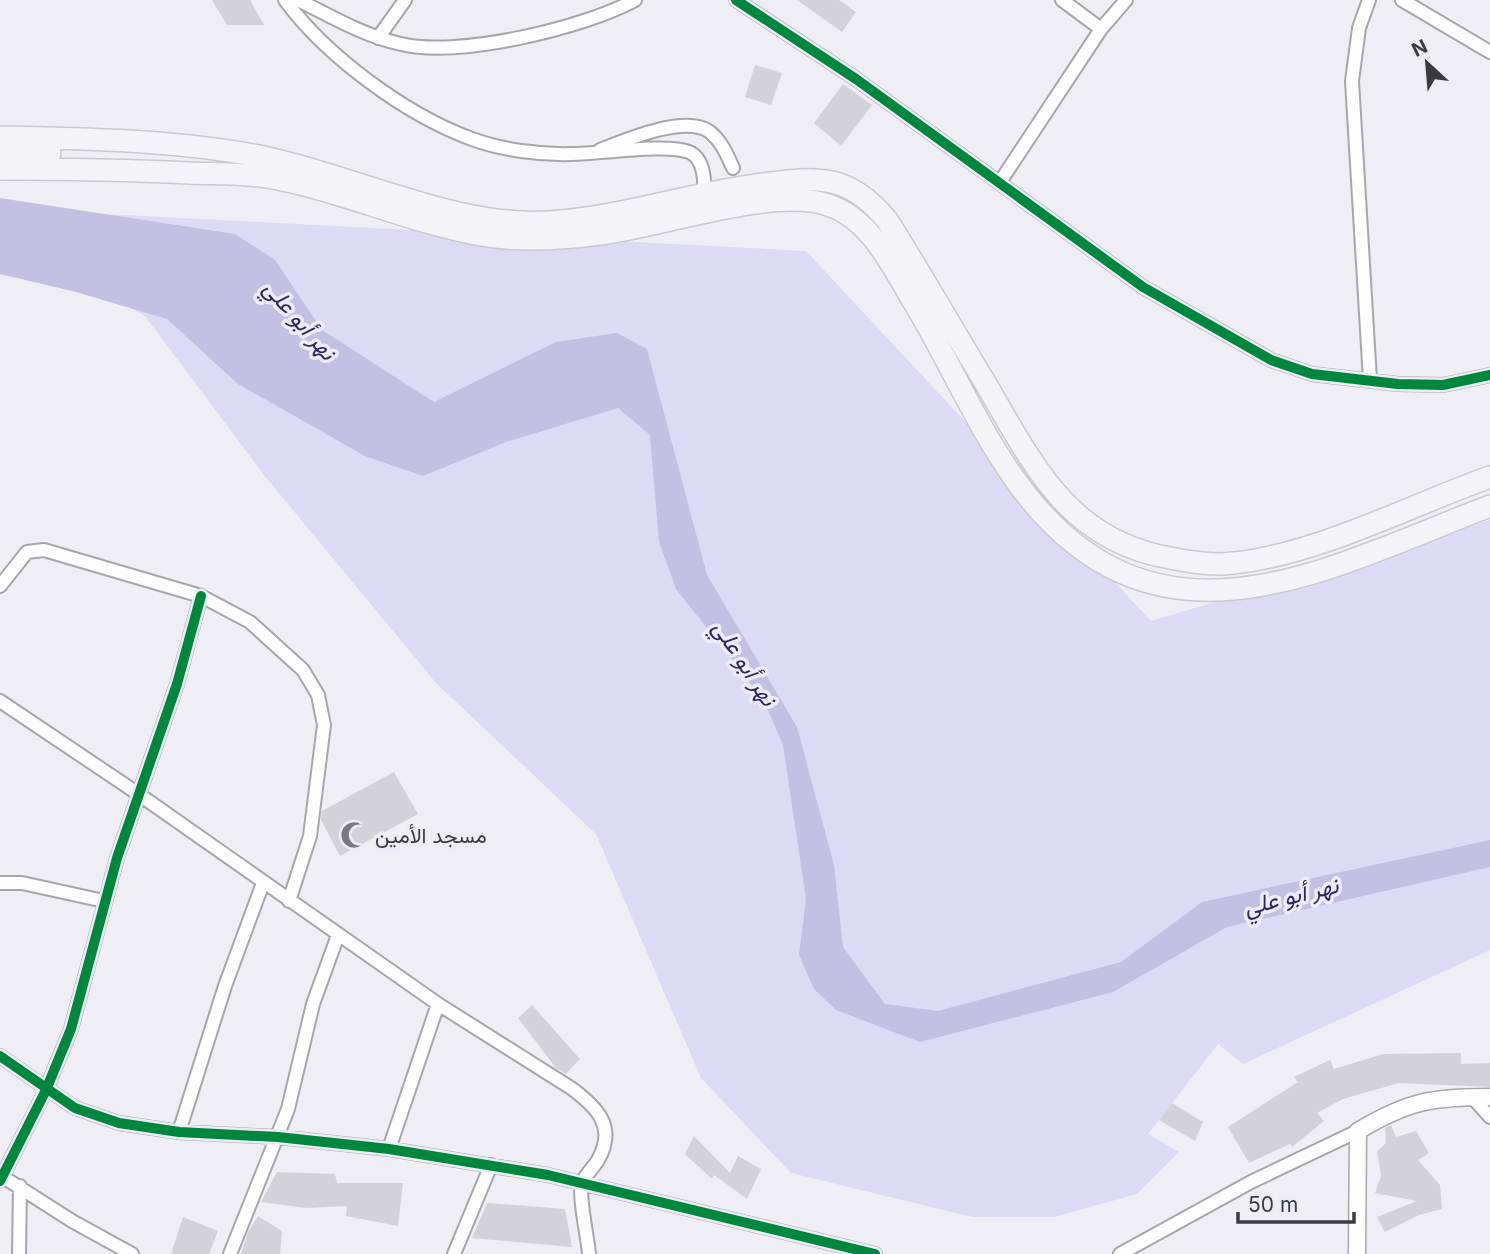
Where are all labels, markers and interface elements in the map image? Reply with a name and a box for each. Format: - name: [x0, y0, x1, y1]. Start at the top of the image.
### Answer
- north arrow: [1392, 28, 1462, 98]
- text: N: [1408, 35, 1431, 62]
- water label: نهر أبو علي: [254, 274, 343, 370]
- water label: نهر أبو علي: [703, 615, 784, 715]
- mosque icon: مسجد الأمين: [339, 820, 369, 850]
- place label: مسجد الأمين: [375, 823, 487, 848]
- water label: نهر أبو علي: [1241, 870, 1344, 926]
- scale bar: [1238, 1180, 1354, 1224]
- text: 50 m: [1248, 1192, 1298, 1217]

